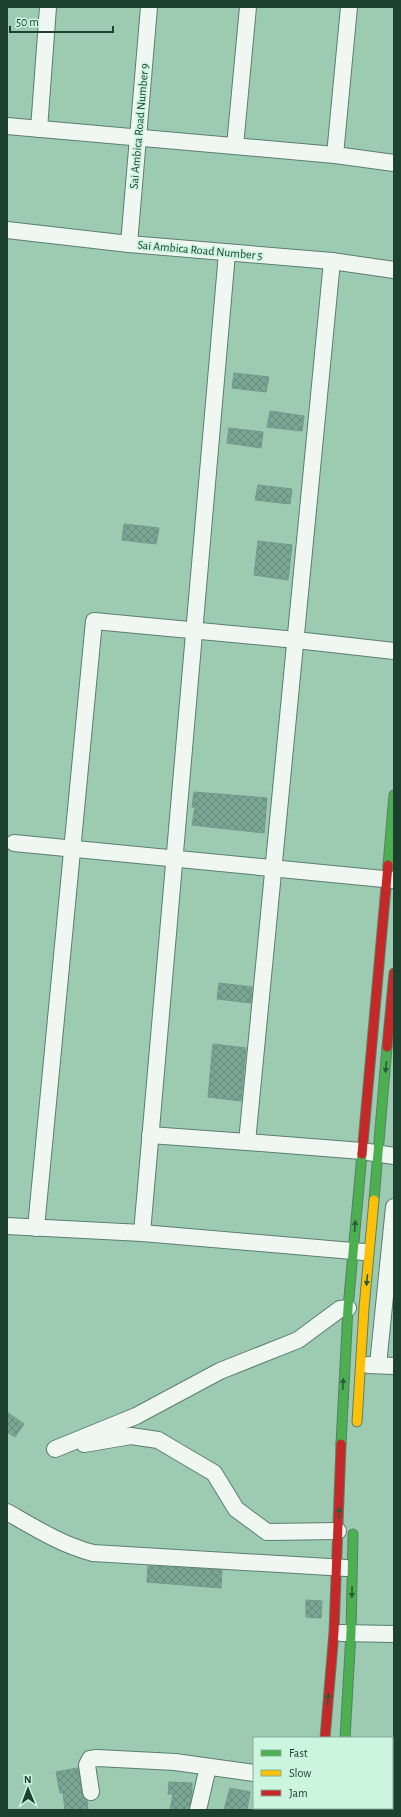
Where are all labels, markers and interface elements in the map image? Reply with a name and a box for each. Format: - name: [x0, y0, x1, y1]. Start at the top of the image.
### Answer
- scale bar: [10, 8, 113, 34]
- text: 50 m: [16, 16, 39, 28]
- street label: Sai Ambica Road Number 9: [128, 62, 151, 189]
- street label: Sai Ambica Road Number 5: [137, 239, 263, 261]
- one-way arrow: [383, 1061, 390, 1073]
- one-way arrow: [351, 1220, 358, 1232]
- one-way arrow: [363, 1274, 370, 1286]
- one-way arrow: [340, 1378, 347, 1390]
- one-way arrow: [335, 1507, 342, 1519]
- one-way arrow: [348, 1586, 355, 1598]
- one-way arrow: [325, 1693, 332, 1705]
- legend: [253, 1737, 393, 1809]
- text: Fast: [289, 1747, 308, 1759]
- text: Slow: [289, 1767, 311, 1779]
- north arrow: [8, 1769, 48, 1809]
- text: N: [24, 1774, 32, 1785]
- text: Jam: [289, 1787, 308, 1799]

